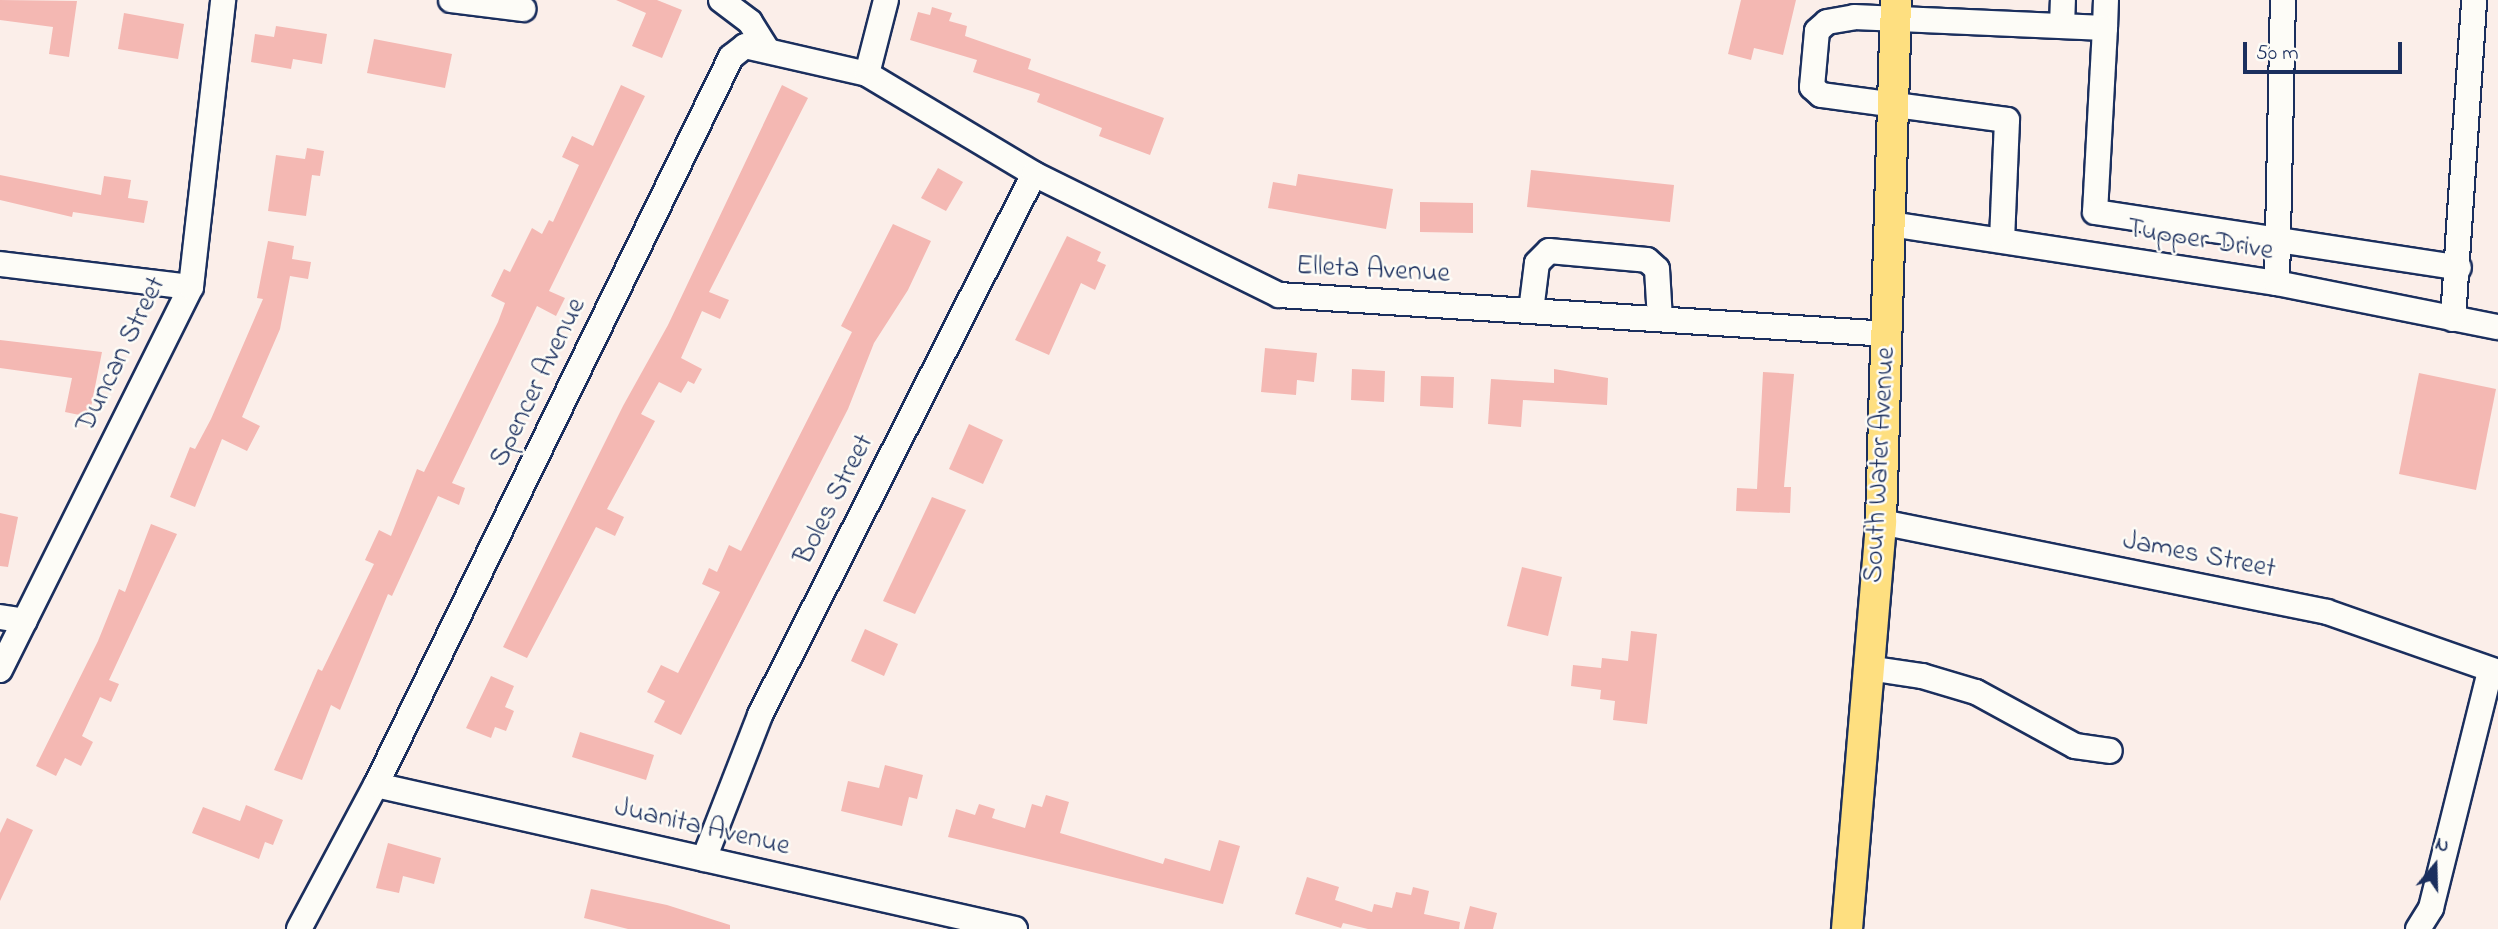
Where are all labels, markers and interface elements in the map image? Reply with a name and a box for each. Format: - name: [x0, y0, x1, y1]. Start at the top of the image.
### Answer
- scale bar: [2246, 28, 2405, 72]
- text: 50 m: [2256, 39, 2299, 69]
- street label: Tupper Drive: [2125, 213, 2275, 269]
- street label: Elleta Avenue: [1295, 250, 1451, 292]
- street label: Duncan Street: [70, 272, 174, 438]
- street label: Spencer Avenue: [484, 293, 594, 473]
- street label: South Water Avenue: [1858, 346, 1904, 584]
- street label: Boles Street: [788, 429, 882, 571]
- street label: James Street: [2120, 525, 2278, 587]
- street label: Juanita Avenue: [611, 792, 793, 864]
- north arrow: [2400, 831, 2470, 901]
- text: N: [2432, 831, 2452, 861]

